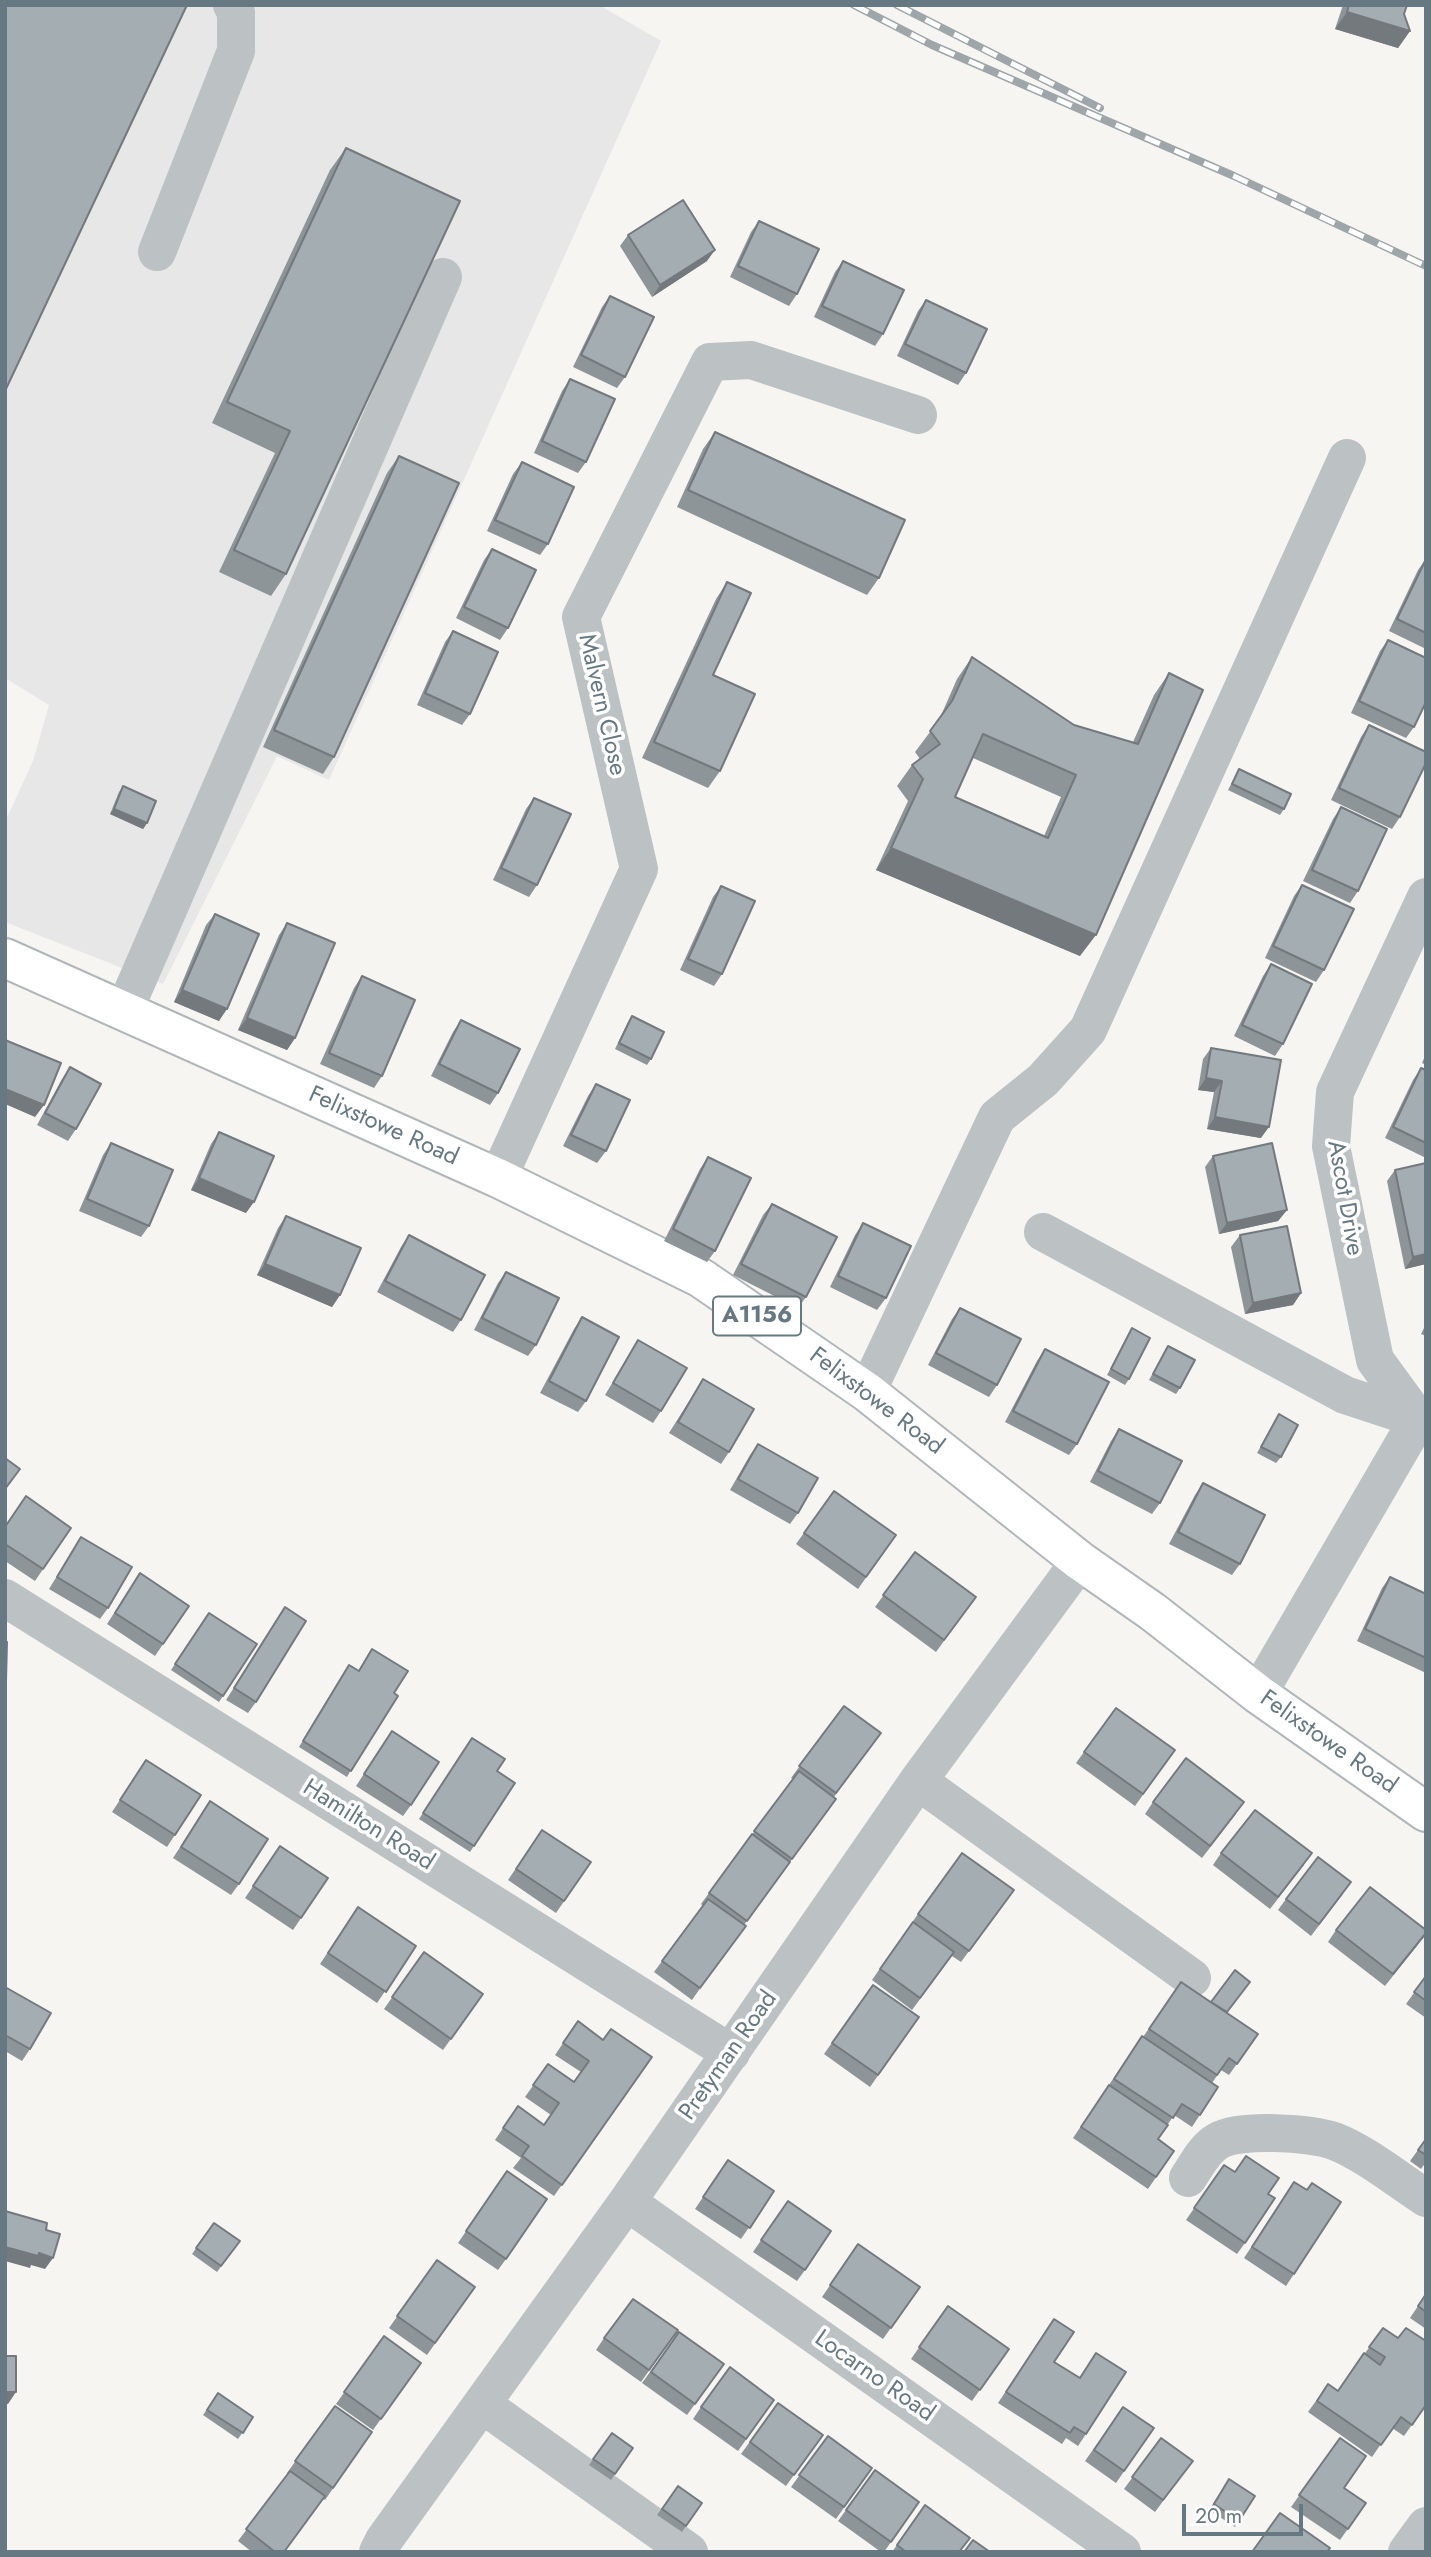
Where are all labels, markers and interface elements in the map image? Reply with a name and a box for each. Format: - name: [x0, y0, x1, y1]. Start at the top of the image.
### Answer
- street label: Malvern Close: [571, 632, 631, 778]
- street label: Felixstowe Road: [304, 1081, 462, 1173]
- street label: Ascot Drive: [1320, 1138, 1368, 1258]
- road number: A1156: [713, 1296, 801, 1336]
- street label: Felixstowe Road: [803, 1342, 949, 1462]
- street label: Felixstowe Road: [1254, 1685, 1402, 1801]
- street label: Hamilton Road: [297, 1774, 439, 1878]
- street label: Pretyman Road: [674, 1986, 784, 2126]
- street label: Locarno Road: [808, 2325, 940, 2429]
- scale bar: [1186, 2490, 1307, 2534]
- text: 20 m: [1195, 2501, 1242, 2531]

